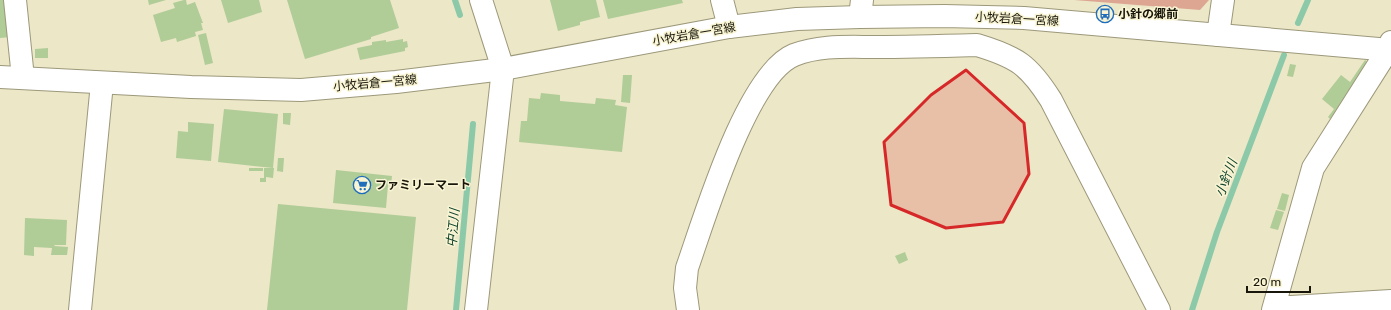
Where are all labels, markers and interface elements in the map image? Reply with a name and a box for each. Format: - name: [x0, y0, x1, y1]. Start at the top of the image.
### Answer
- bus stop icon: 小針の郷前: [1095, 4, 1115, 24]
- place label: 小針の郷前: [1118, 7, 1178, 21]
- street label: 小牧岩倉一宮線: [975, 10, 1059, 28]
- street label: 小牧岩倉一宮線: [651, 20, 737, 48]
- street label: 小牧岩倉一宮線: [333, 72, 417, 94]
- water label: 小針川: [1212, 155, 1241, 199]
- supermarket icon: ファミリーマート: [352, 175, 372, 195]
- place label: ファミリーマート: [375, 178, 471, 192]
- water label: 中江川: [444, 206, 462, 248]
- scale bar: [1247, 268, 1310, 294]
- text: 20 m: [1253, 275, 1281, 289]

